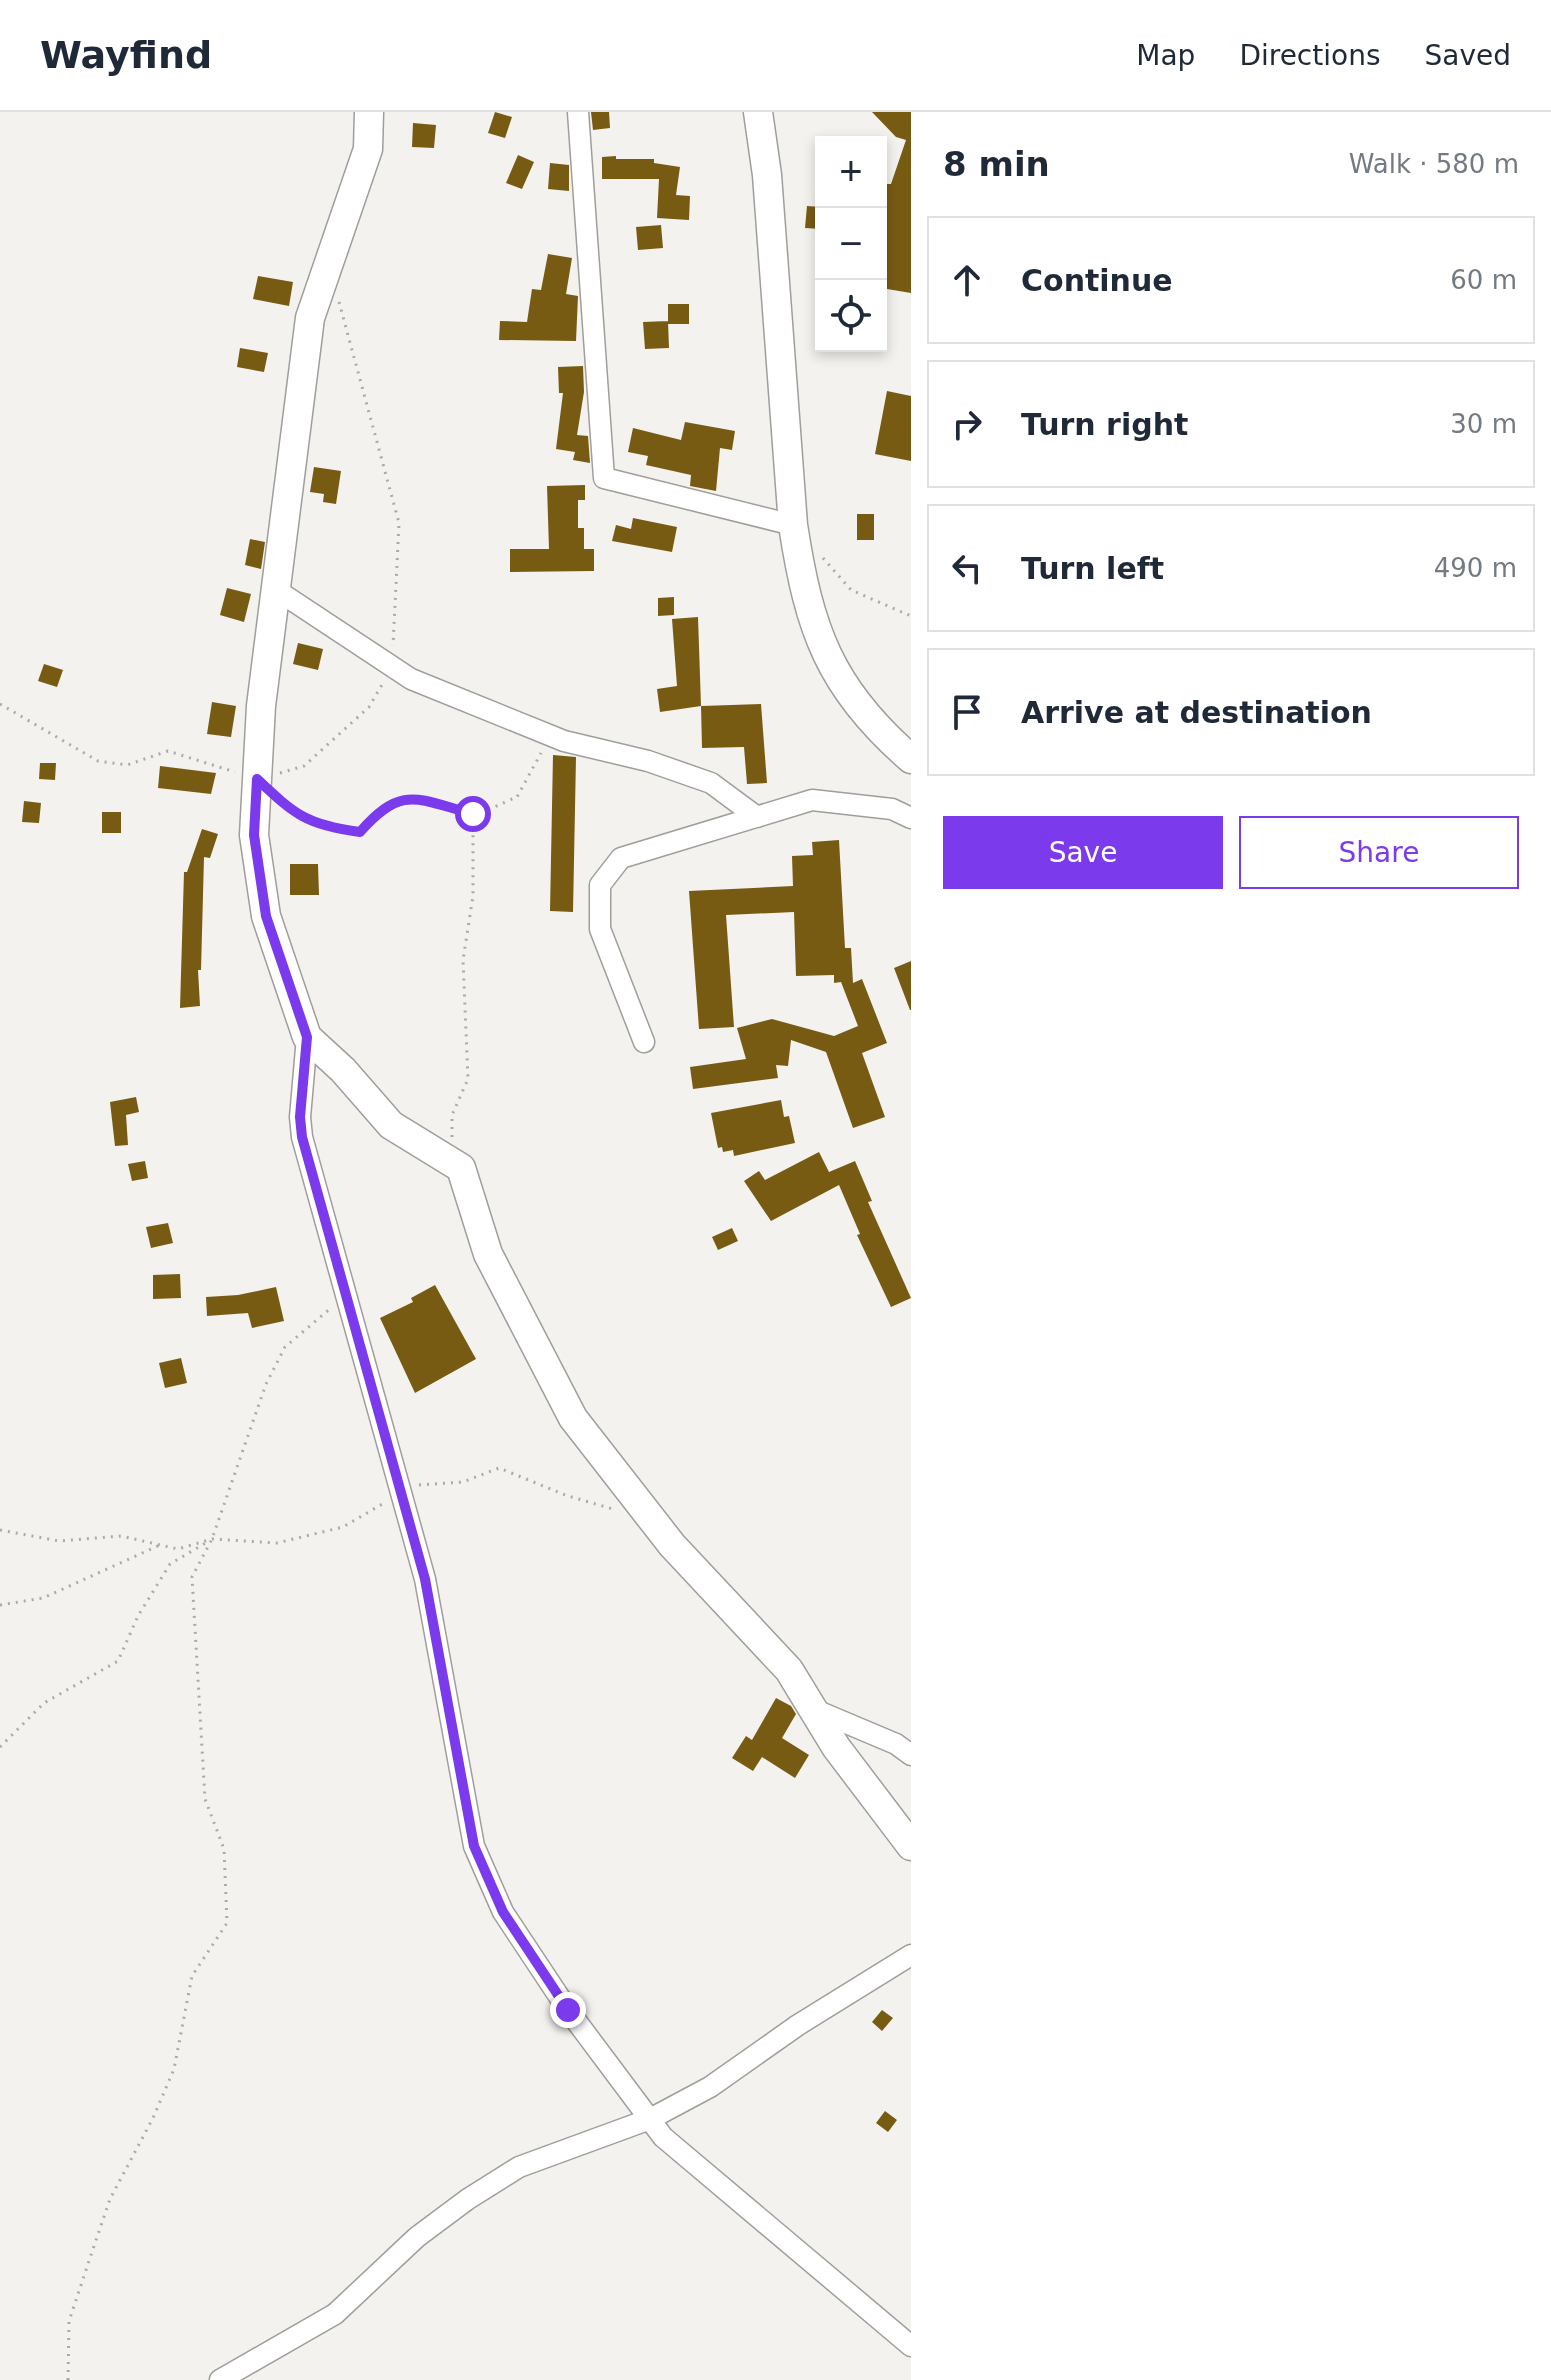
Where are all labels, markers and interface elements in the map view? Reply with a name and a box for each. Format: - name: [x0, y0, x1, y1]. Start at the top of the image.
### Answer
- text: Wayfind: [40, 33, 212, 77]
- text: Map: [1136, 39, 1195, 72]
- text: Directions: [1239, 39, 1380, 72]
- text: Saved: [1424, 39, 1511, 72]
- map controls: [815, 136, 887, 352]
- button: +: [815, 136, 887, 208]
- text: 8 min: [943, 144, 1050, 184]
- text: Walk · 580 m: [1349, 149, 1519, 179]
- button: −: [815, 208, 887, 280]
- icon: ahead: [945, 258, 989, 302]
- text: Continue: [1021, 263, 1173, 298]
- text: 60 m: [1450, 265, 1517, 295]
- button: locate: [815, 280, 887, 352]
- icon: right: [945, 402, 989, 446]
- text: Turn right: [1021, 407, 1188, 442]
- text: 30 m: [1450, 409, 1517, 439]
- icon: left: [945, 546, 989, 590]
- text: Turn left: [1021, 551, 1164, 586]
- text: 490 m: [1434, 553, 1517, 583]
- icon: arrive: [945, 690, 989, 734]
- text: Arrive at destination: [1021, 695, 1372, 730]
- route start: [455, 796, 491, 832]
- button: Save: [943, 816, 1223, 889]
- button: Share: [1239, 816, 1519, 889]
- route end: [550, 1992, 586, 2028]

